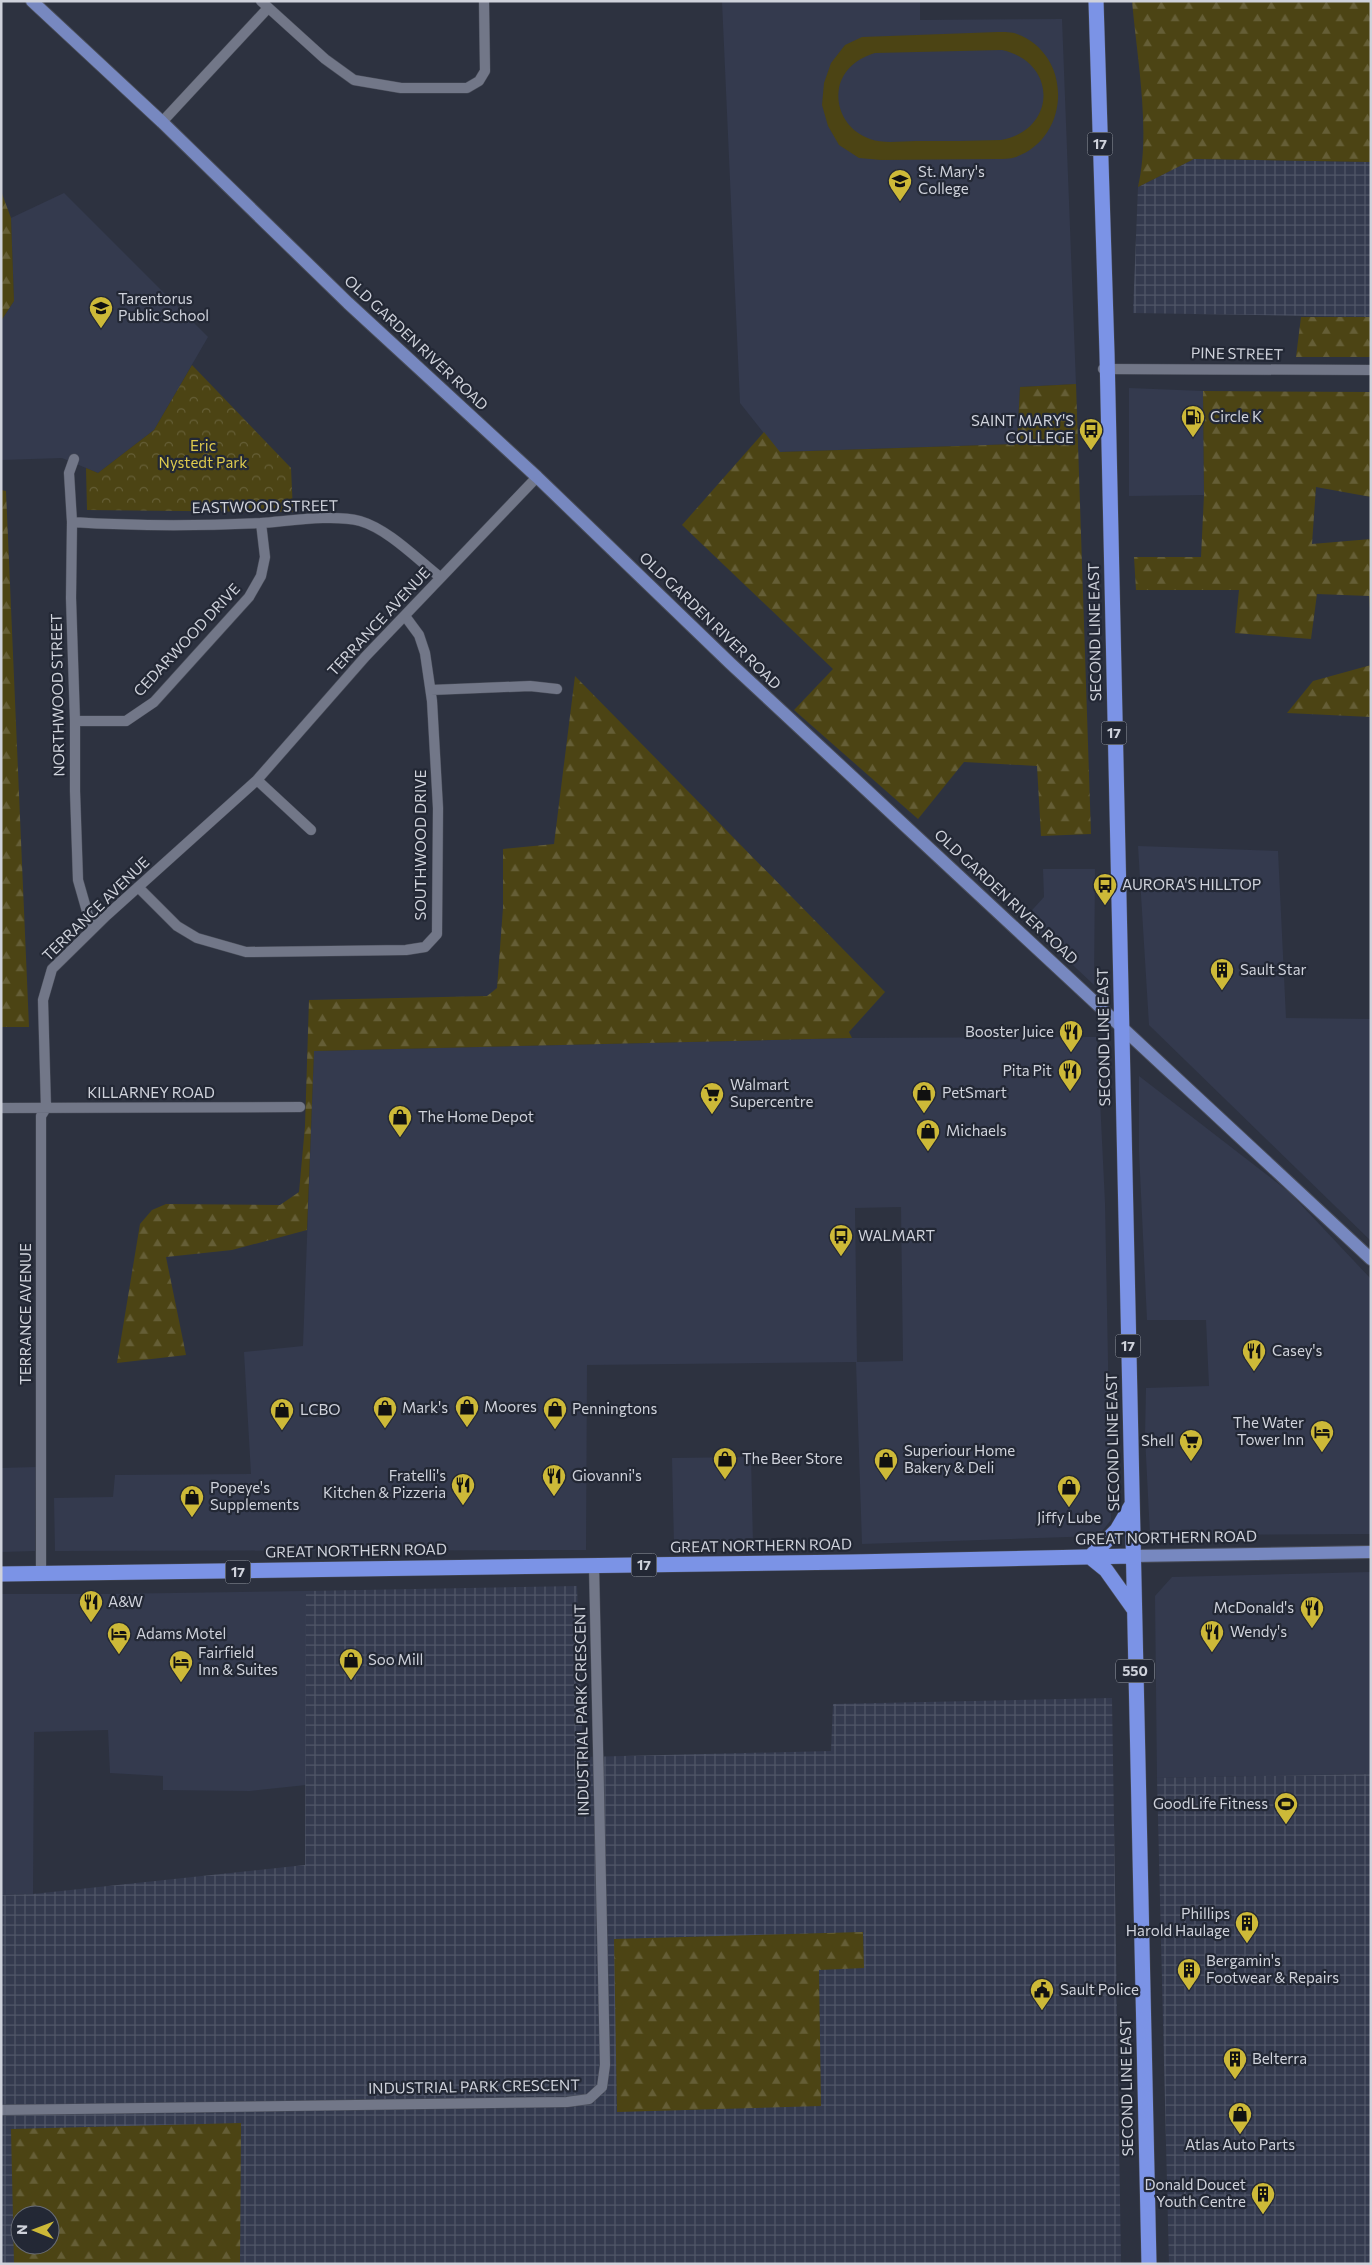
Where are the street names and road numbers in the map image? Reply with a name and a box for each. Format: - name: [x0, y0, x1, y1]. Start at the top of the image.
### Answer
- road number: 17: [1088, 132, 1112, 156]
- street label: OLD GARDEN RIVER ROAD: [341, 271, 492, 414]
- street label: PINE STREET: [1191, 343, 1284, 363]
- street label: EASTWOOD STREET: [192, 496, 339, 516]
- street label: OLD GARDEN RIVER ROAD: [636, 548, 785, 693]
- street label: SECOND LINE EAST: [1084, 562, 1104, 702]
- street label: TERRANCE AVENUE: [323, 563, 433, 679]
- street label: CEDARWOOD DRIVE: [129, 579, 243, 700]
- street label: NORTHWOOD STREET: [47, 613, 67, 777]
- road number: 17: [1102, 721, 1126, 744]
- street label: SOUTHWOOD DRIVE: [411, 770, 429, 920]
- street label: OLD GARDEN RIVER ROAD: [931, 825, 1082, 968]
- street label: TERRANCE AVENUE: [38, 852, 153, 964]
- street label: SECOND LINE EAST: [1093, 967, 1113, 1107]
- street label: KILLARNEY ROAD: [87, 1083, 215, 1101]
- street label: TERRANCE AVENUE: [16, 1243, 34, 1385]
- road number: 17: [1116, 1334, 1140, 1358]
- street label: SECOND LINE EAST: [1102, 1372, 1122, 1512]
- street label: GREAT NORTHERN ROAD: [1075, 1526, 1257, 1548]
- street label: GREAT NORTHERN ROAD: [670, 1534, 852, 1556]
- street label: GREAT NORTHERN ROAD: [265, 1539, 447, 1561]
- road number: 17: [632, 1554, 656, 1576]
- road number: 17: [226, 1560, 250, 1584]
- street label: INDUSTRIAL PARK CRESCENT: [570, 1604, 592, 1816]
- road number: 550: [1116, 1660, 1154, 1682]
- street label: SECOND LINE EAST: [1116, 2017, 1136, 2157]
- street label: INDUSTRIAL PARK CRESCENT: [368, 2075, 580, 2097]

